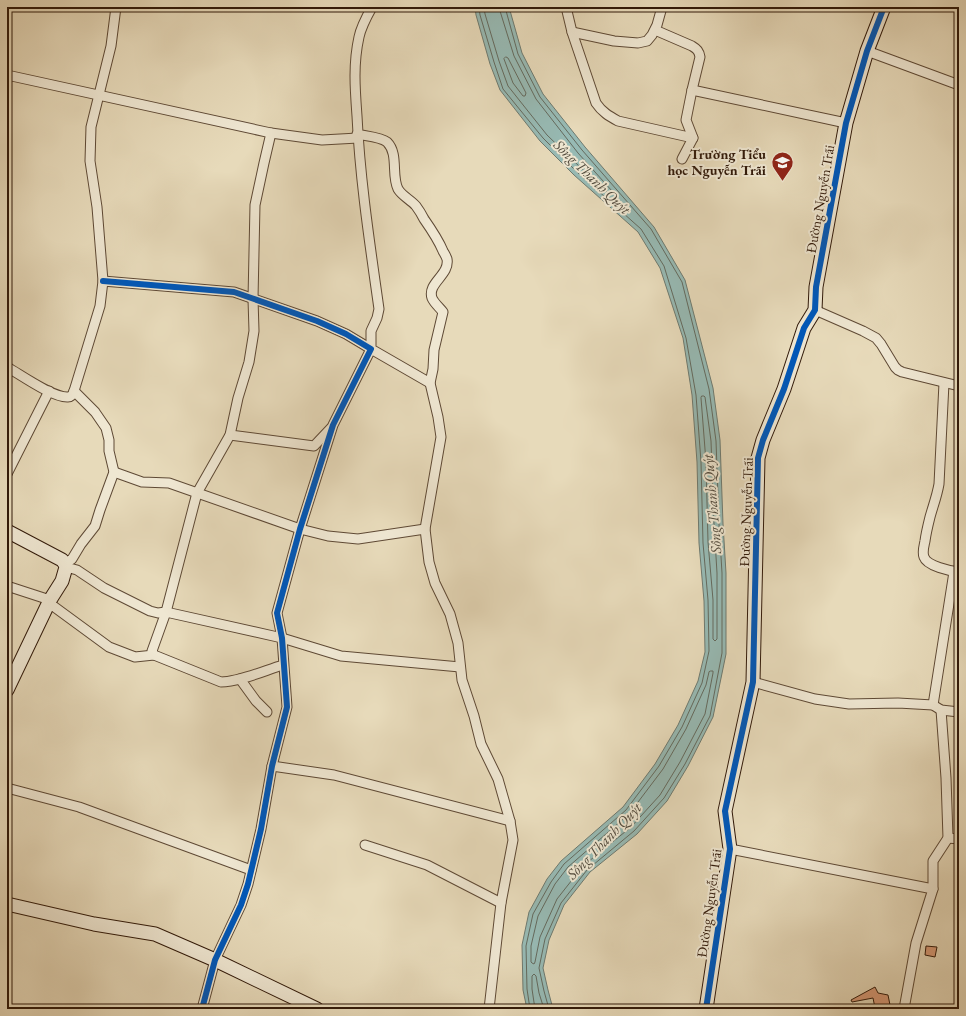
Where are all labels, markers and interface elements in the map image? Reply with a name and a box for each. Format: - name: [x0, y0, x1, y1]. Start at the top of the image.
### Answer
- water label: Sông Thanh Quýt: [549, 135, 635, 218]
- street label: Đường Nguyễn Trãi: [802, 143, 838, 254]
- place label: Trường Tiểu học Nguyễn Trãi: [667, 145, 766, 179]
- school or university icon: Trường Tiểu học Nguyễn Trãi: [769, 149, 795, 182]
- water label: Sông Thanh Quýt: [698, 453, 725, 555]
- street label: Đường Nguyễn Trãi: [735, 456, 757, 567]
- water label: Sông Thanh Quýt: [562, 798, 645, 884]
- street label: Đường Nguyễn Trãi: [692, 847, 726, 958]

